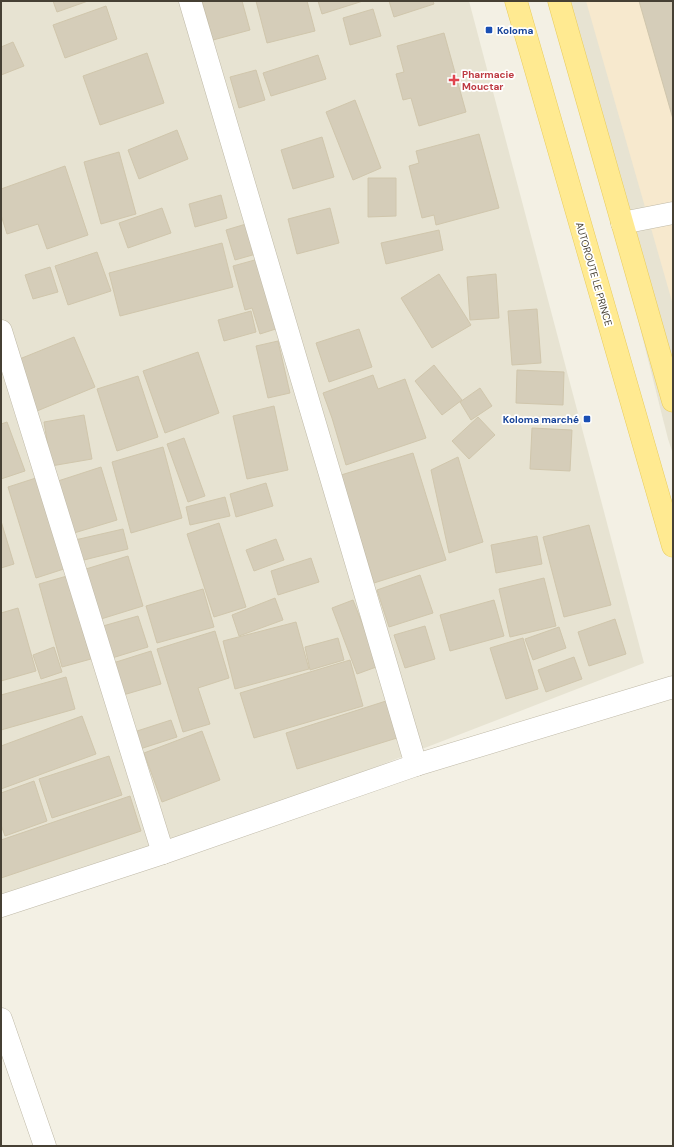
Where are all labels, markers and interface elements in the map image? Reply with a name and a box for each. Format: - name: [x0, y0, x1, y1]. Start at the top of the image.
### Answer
- place label: Koloma: [497, 24, 533, 37]
- marker: Koloma: [484, 25, 494, 35]
- place label: Pharmacie Mouctar: [462, 68, 514, 93]
- marker: Pharmacie Mouctar: [449, 75, 459, 85]
- street label: AUTOROUTE LE PRINCE: [573, 221, 615, 328]
- place label: Koloma marché: [503, 413, 579, 426]
- marker: Koloma marché: [582, 414, 592, 424]

